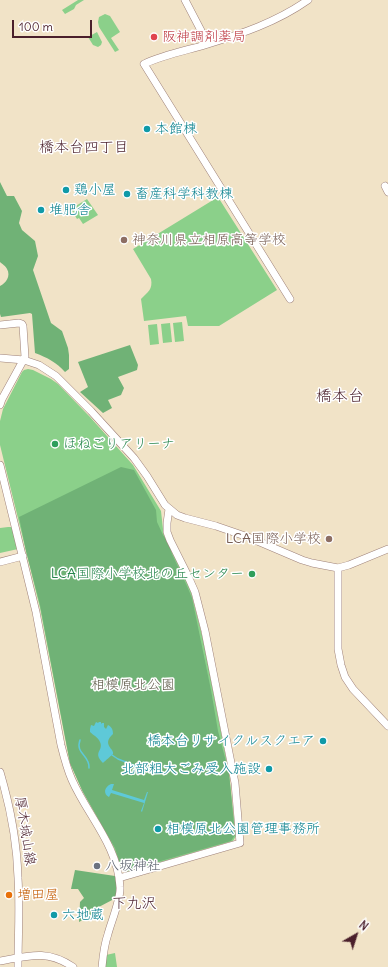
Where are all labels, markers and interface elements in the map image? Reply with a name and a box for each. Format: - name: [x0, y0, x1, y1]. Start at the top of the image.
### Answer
- scale bar: [14, 12, 94, 38]
- text: 100 m: [19, 19, 53, 34]
- place label: 阪神調剤薬局: [162, 29, 246, 45]
- marker: 阪神調剤薬局: [149, 32, 159, 42]
- place label: 本館棟: [155, 121, 197, 137]
- marker: 本館棟: [142, 124, 152, 134]
- district label: 橋本台四丁目: [39, 139, 129, 157]
- place label: 鶏小屋: [74, 182, 116, 198]
- marker: 鶏小屋: [61, 185, 71, 195]
- place label: 畜産科学科教棟: [135, 186, 233, 202]
- marker: 畜産科学科教棟: [122, 189, 132, 199]
- place label: 堆肥舎: [49, 202, 91, 218]
- marker: 堆肥舎: [36, 205, 46, 215]
- place label: 神奈川県立相原高等学校: [132, 232, 286, 248]
- marker: 神奈川県立相原高等学校: [119, 235, 129, 245]
- district label: 橋本台: [316, 386, 364, 406]
- place label: ほねごりアリーナ: [63, 436, 175, 452]
- marker: ほねごりアリーナ: [50, 439, 60, 449]
- place label: LCA国際小学校: [226, 531, 321, 547]
- marker: LCA国際小学校: [324, 534, 334, 544]
- place label: LCA国際小学校北の丘センター: [51, 566, 244, 582]
- marker: LCA国際小学校北の丘センター: [247, 569, 257, 579]
- park label: 相模原北公園: [91, 677, 175, 693]
- place label: 橋本台リサイクルスクエア: [147, 733, 315, 749]
- marker: 橋本台リサイクルスクエア: [318, 736, 328, 746]
- place label: 北部粗大ごみ受入施設: [121, 761, 261, 777]
- marker: 北部粗大ごみ受入施設: [264, 764, 274, 774]
- street label: 厚木城山線: [11, 795, 39, 867]
- place label: 相模原北公園管理事務所: [166, 821, 320, 837]
- marker: 相模原北公園管理事務所: [153, 824, 163, 834]
- place label: 八坂神社: [105, 858, 161, 874]
- marker: 八坂神社: [92, 861, 102, 871]
- place label: 増田屋: [17, 887, 59, 903]
- marker: 増田屋: [4, 890, 14, 900]
- district label: 下九沢: [112, 895, 156, 913]
- place label: 六地蔵: [62, 907, 104, 923]
- marker: 六地蔵: [49, 910, 59, 920]
- north arrow: [336, 915, 376, 955]
- text: N: [356, 918, 371, 934]

